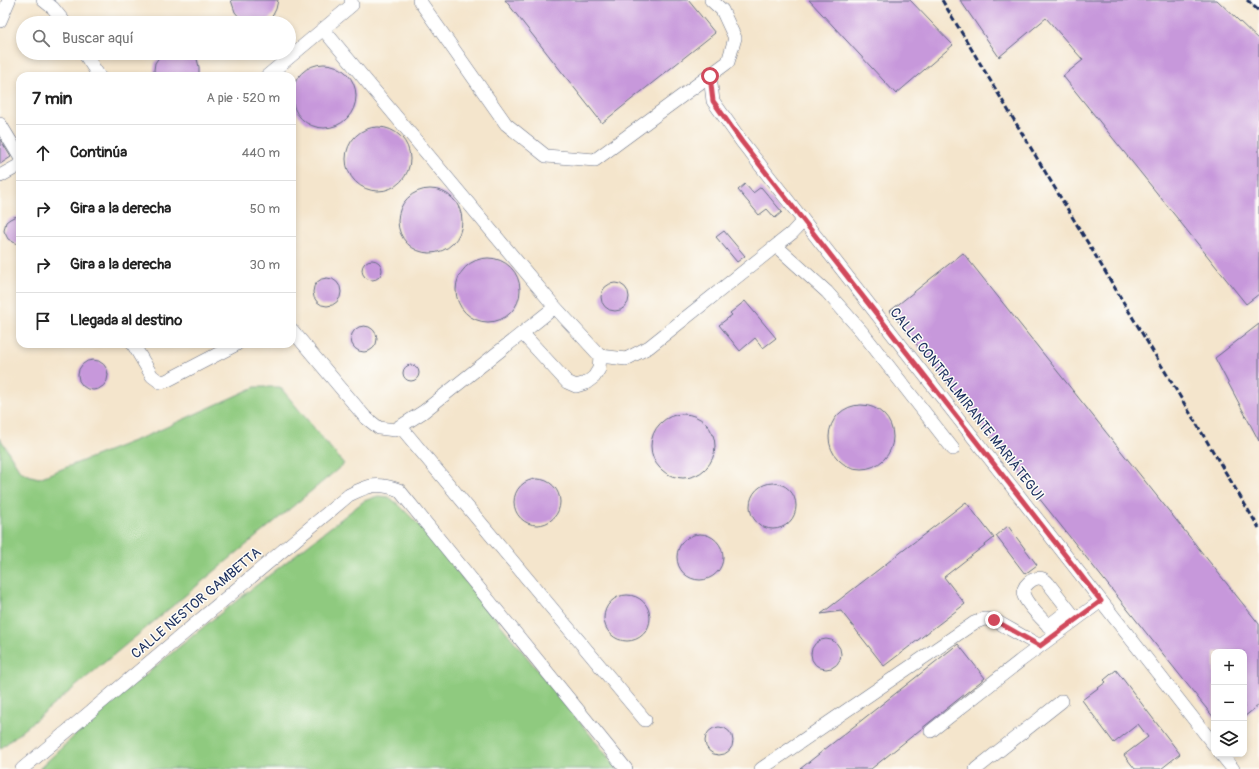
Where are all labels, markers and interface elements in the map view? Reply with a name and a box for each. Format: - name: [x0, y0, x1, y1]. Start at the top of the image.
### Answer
- search box: [16, 16, 296, 60]
- icon: search: [30, 27, 52, 49]
- text: Buscar aquí: [62, 29, 134, 48]
- route start: [701, 67, 719, 85]
- text: 7 min: [32, 88, 72, 109]
- text: A pie · 520 m: [206, 90, 280, 106]
- icon: ahead: [32, 142, 54, 164]
- text: Continúa: [70, 143, 127, 162]
- text: 440 m: [242, 145, 280, 161]
- icon: right: [32, 198, 54, 220]
- text: Gira a la derecha: [70, 199, 171, 218]
- text: 50 m: [250, 201, 280, 217]
- icon: right: [32, 254, 54, 276]
- text: Gira a la derecha: [70, 255, 171, 274]
- text: 30 m: [250, 257, 280, 273]
- street label: CALLE CONTRALMIRANTE MARIÁTEGUI: [886, 304, 1048, 504]
- icon: arrive: [32, 310, 54, 332]
- text: Llegada al destino: [70, 311, 182, 330]
- street label: CALLE NESTOR GAMBETTA: [128, 544, 264, 662]
- route end: [985, 611, 1003, 629]
- map controls: [1211, 649, 1247, 757]
- button: +: [1211, 649, 1247, 685]
- button: −: [1211, 685, 1247, 721]
- button: layers: [1211, 721, 1247, 757]

